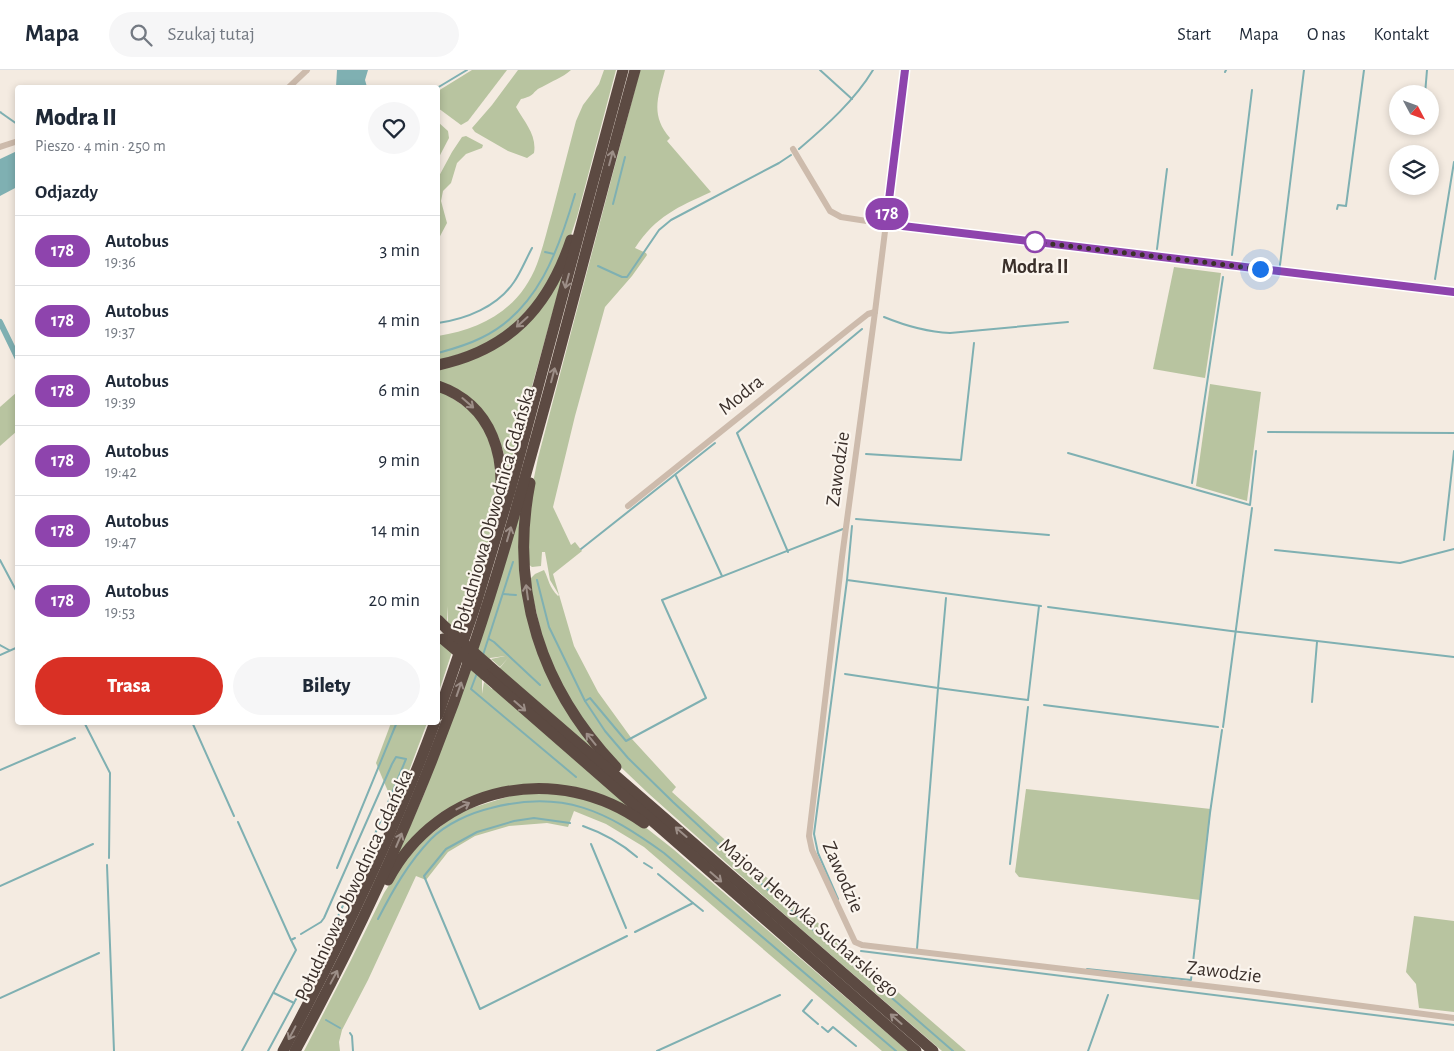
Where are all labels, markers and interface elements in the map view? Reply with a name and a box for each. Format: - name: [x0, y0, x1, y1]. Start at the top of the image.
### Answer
- search box: [109, 12, 459, 57]
- icon: search: [127, 21, 155, 49]
- text: Mapa: [25, 22, 79, 46]
- text: Szukaj tutaj: [167, 25, 255, 44]
- text: Start: [1177, 26, 1211, 44]
- text: Mapa: [1239, 26, 1279, 44]
- text: O nas: [1307, 26, 1346, 44]
- text: Kontakt: [1374, 26, 1429, 44]
- north arrow: [1389, 85, 1439, 135]
- map controls: [1389, 85, 1439, 195]
- button: heart: [368, 102, 420, 154]
- text: Modra II: [35, 106, 117, 130]
- text: Pieszo · 4 min · 250 m: [35, 138, 166, 154]
- button: layers: [1389, 145, 1439, 195]
- one-way arrow: [607, 151, 616, 167]
- text: Odjazdy: [35, 183, 98, 202]
- line badge: 178: [858, 198, 916, 230]
- text: 178: [875, 205, 899, 223]
- marker: Modra II: [1024, 231, 1046, 253]
- text: Autobus: [105, 232, 169, 251]
- text: 3 min: [379, 241, 420, 260]
- text: 178: [51, 242, 74, 260]
- text: 19:36: [105, 254, 136, 270]
- place label: Modra II: [1001, 257, 1069, 277]
- your location: [1248, 257, 1273, 282]
- one-way arrow: [562, 273, 571, 289]
- text: Autobus: [105, 302, 169, 321]
- text: 4 min: [378, 311, 420, 330]
- text: 178: [51, 312, 74, 330]
- one-way arrow: [516, 317, 529, 328]
- text: 19:37: [105, 324, 135, 340]
- one-way arrow: [549, 368, 558, 384]
- street label: Modra: [715, 371, 767, 419]
- text: Autobus: [105, 372, 169, 391]
- text: 6 min: [378, 381, 420, 400]
- text: 178: [51, 382, 74, 400]
- street label: Południowa Obwodnica Gdańska: [449, 384, 539, 634]
- text: 19:39: [105, 394, 136, 410]
- one-way arrow: [461, 398, 474, 409]
- street label: Zawodzie: [823, 430, 853, 508]
- text: Autobus: [105, 442, 169, 461]
- text: 9 min: [378, 451, 420, 470]
- text: 178: [51, 452, 74, 470]
- text: 19:42: [105, 464, 137, 480]
- text: Autobus: [105, 512, 169, 531]
- text: 14 min: [372, 521, 420, 540]
- text: 178: [51, 522, 74, 540]
- one-way arrow: [504, 526, 514, 542]
- text: 19:47: [105, 534, 136, 550]
- text: Autobus: [105, 582, 169, 601]
- one-way arrow: [522, 584, 532, 600]
- text: 20 min: [369, 591, 420, 610]
- text: 178: [51, 592, 74, 610]
- text: 19:53: [105, 604, 135, 620]
- button: Trasa: [35, 657, 223, 715]
- button: Bilety: [233, 657, 420, 715]
- one-way arrow: [455, 681, 464, 697]
- one-way arrow: [514, 701, 527, 712]
- one-way arrow: [586, 733, 597, 746]
- street label: Południowa Obwodnica Gdańska: [291, 766, 417, 1004]
- one-way arrow: [456, 801, 471, 811]
- one-way arrow: [675, 827, 688, 838]
- one-way arrow: [395, 833, 405, 848]
- street label: Majora Henryka Sucharskiego: [715, 835, 903, 1001]
- street label: Zawodzie: [819, 839, 867, 915]
- one-way arrow: [710, 871, 723, 883]
- street label: Zawodzie: [1185, 957, 1263, 987]
- one-way arrow: [330, 970, 339, 985]
- one-way arrow: [890, 1013, 903, 1025]
- one-way arrow: [287, 1025, 297, 1040]

